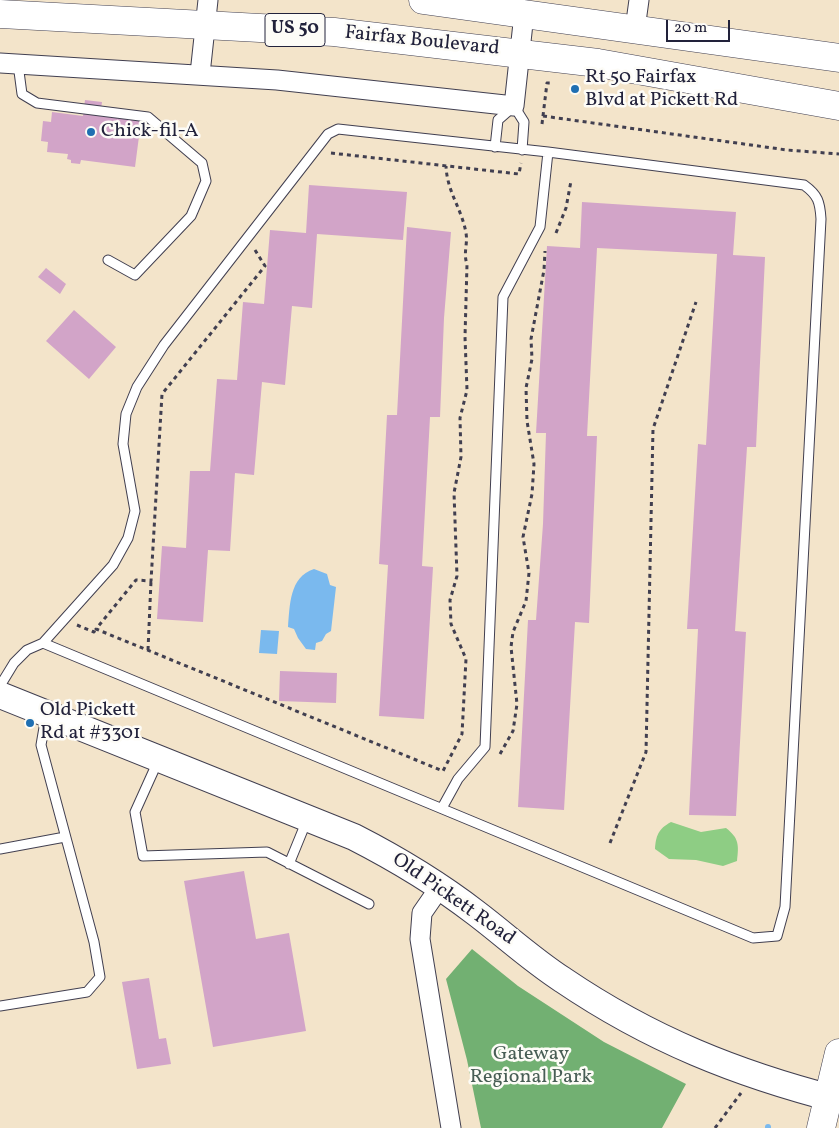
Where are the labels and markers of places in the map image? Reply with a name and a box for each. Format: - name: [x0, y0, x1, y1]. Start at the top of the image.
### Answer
- place label: Rt 50 Fairfax Blvd at Pickett Rd: [585, 66, 738, 113]
- marker: Rt 50 Fairfax Blvd at Pickett Rd: [569, 83, 581, 95]
- place label: Chick-fil-A: [101, 120, 199, 144]
- marker: Chick-fil-A: [85, 126, 97, 138]
- place label: Old Pickett Rd at #3301: [40, 699, 141, 746]
- marker: Old Pickett Rd at #3301: [24, 717, 36, 729]

